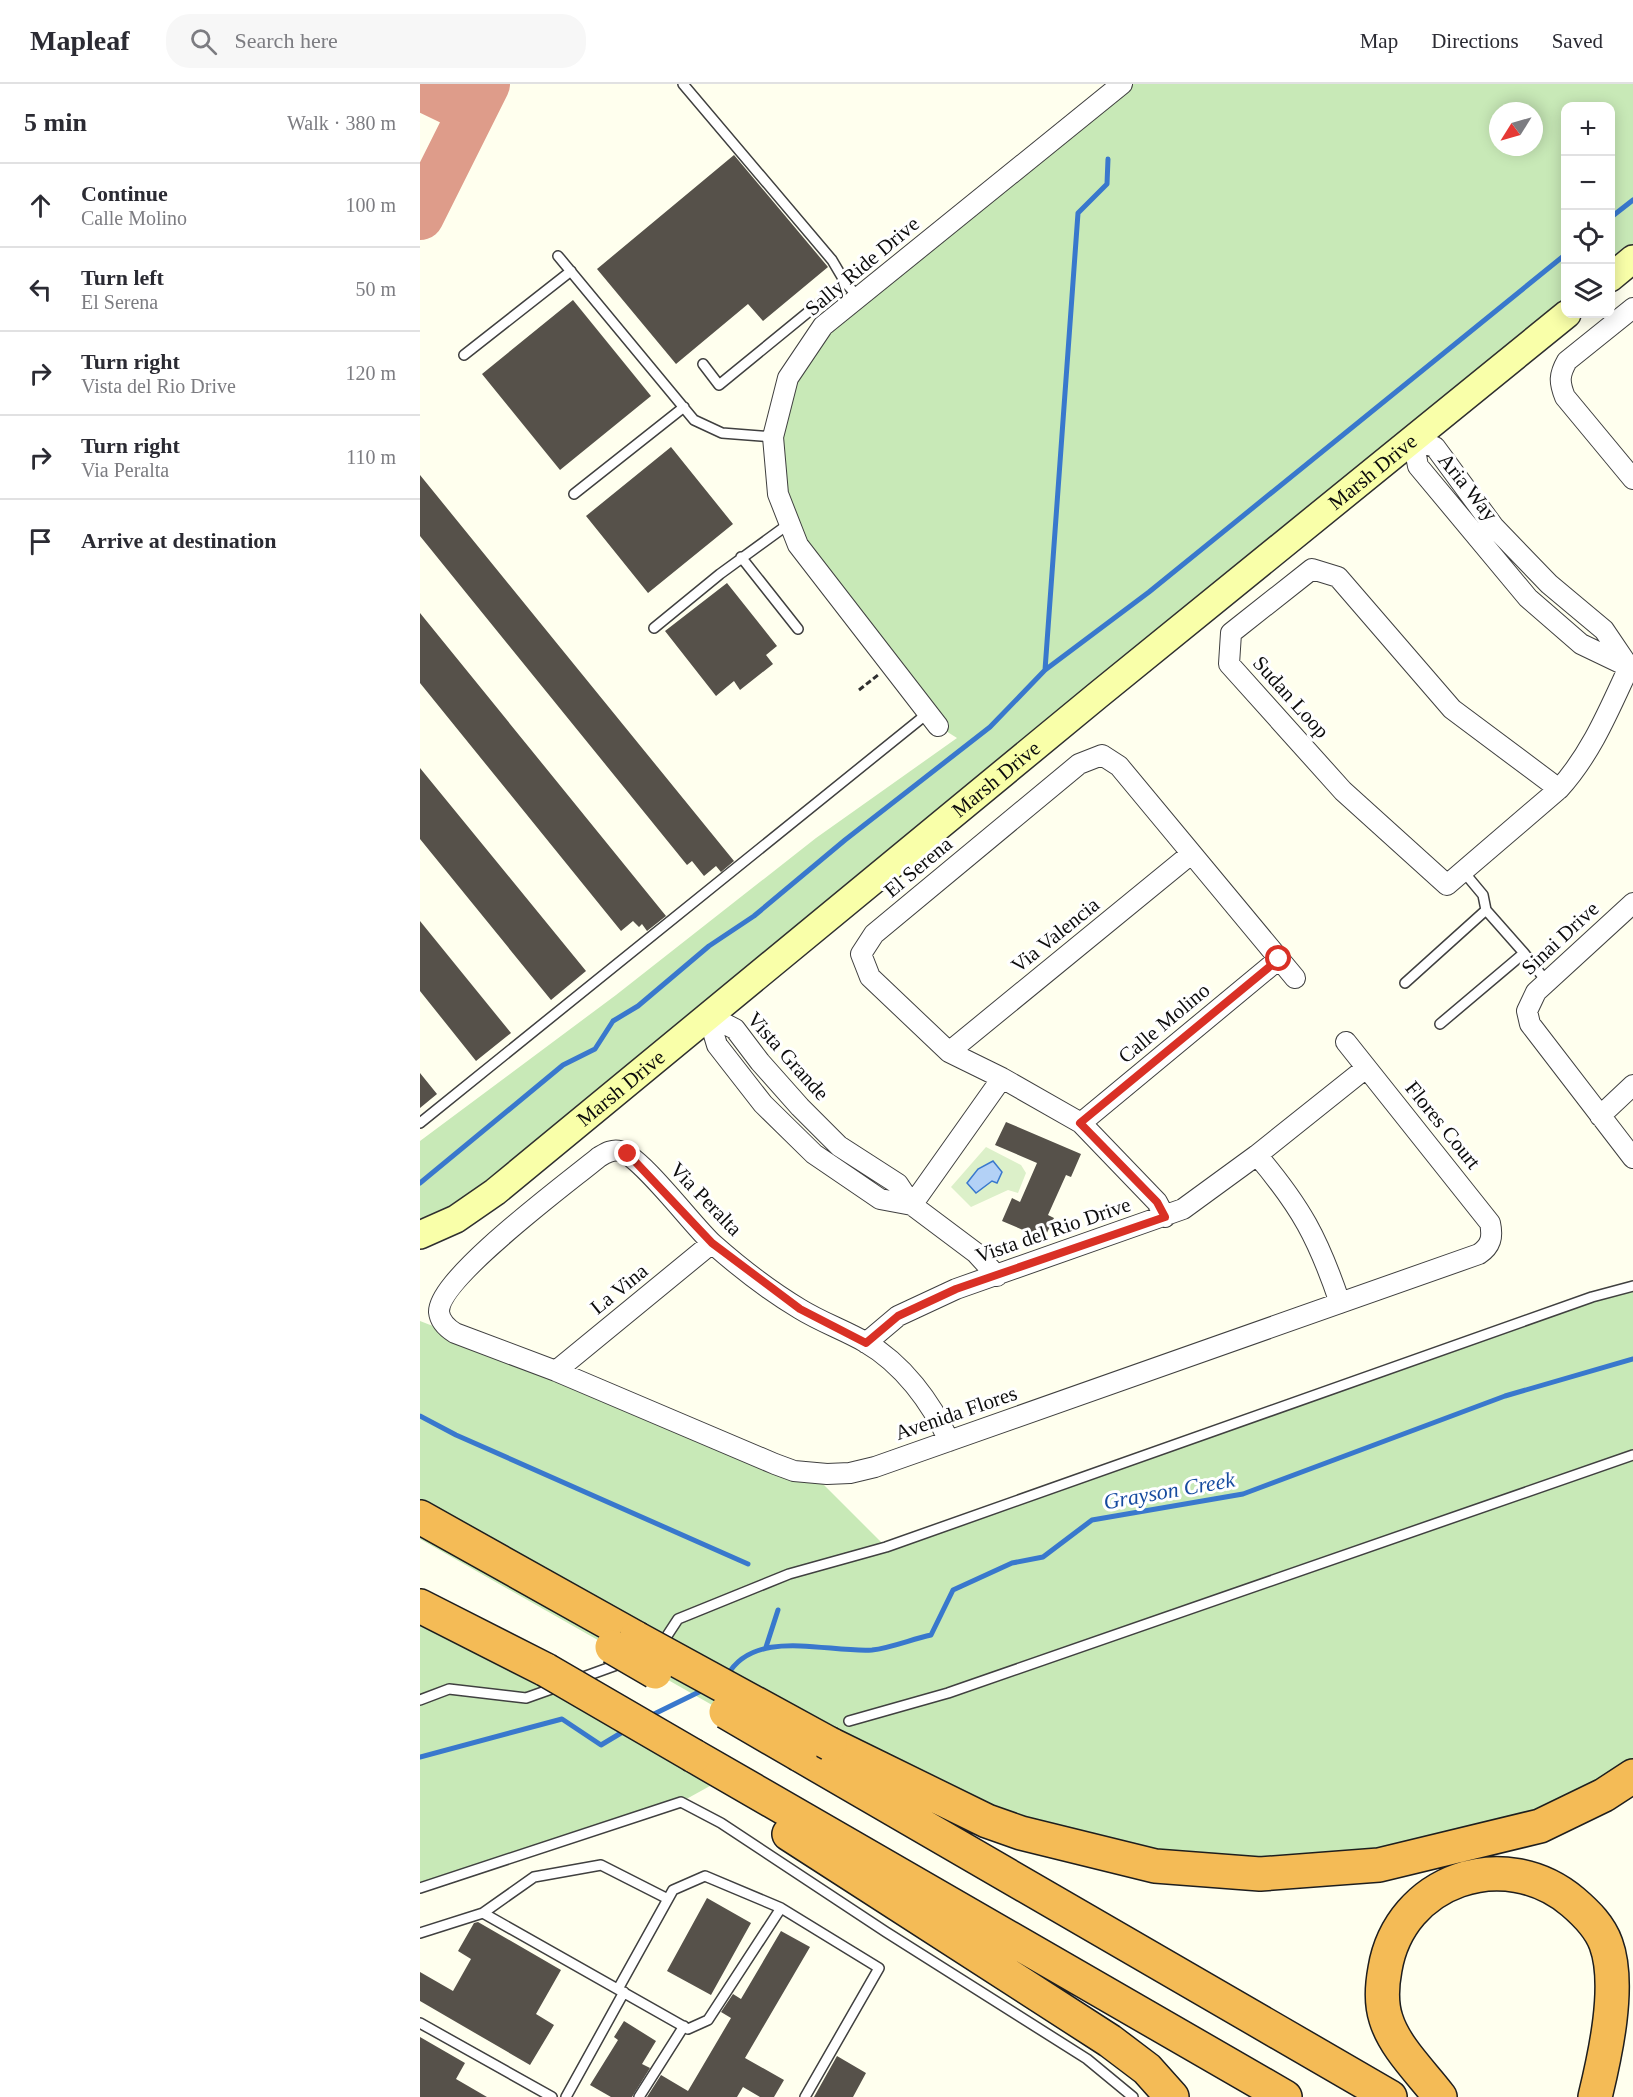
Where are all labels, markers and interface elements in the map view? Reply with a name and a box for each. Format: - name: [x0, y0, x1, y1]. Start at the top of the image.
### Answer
- search box: [166, 14, 586, 68]
- text: Mapleaf: [30, 25, 130, 56]
- icon: search: [187, 25, 220, 58]
- text: Search here: [235, 28, 338, 53]
- text: Map: [1360, 29, 1398, 53]
- text: Directions: [1431, 29, 1519, 53]
- text: Saved: [1552, 29, 1603, 53]
- north arrow: [1489, 102, 1543, 156]
- map controls: [1561, 102, 1615, 318]
- button: +: [1561, 102, 1615, 156]
- text: 5 min: [24, 108, 87, 137]
- text: Walk · 380 m: [287, 112, 396, 134]
- button: −: [1561, 156, 1615, 210]
- text: Continue: [81, 181, 168, 206]
- icon: ahead: [24, 189, 57, 222]
- text: 100 m: [345, 194, 396, 216]
- text: Calle Molino: [81, 207, 187, 229]
- button: locate: [1561, 210, 1615, 264]
- street label: Sally Ride Drive: [800, 211, 924, 321]
- button: layers: [1561, 264, 1615, 318]
- text: Turn left: [81, 265, 164, 290]
- icon: left: [24, 273, 57, 306]
- text: 50 m: [355, 278, 396, 300]
- text: El Serena: [81, 291, 158, 313]
- text: Turn right: [81, 349, 180, 374]
- icon: right: [24, 357, 57, 390]
- text: 120 m: [345, 362, 396, 384]
- text: Vista del Rio Drive: [81, 375, 236, 397]
- street label: Marsh Drive: [1324, 429, 1422, 515]
- text: Turn right: [81, 433, 180, 458]
- icon: right: [24, 441, 57, 474]
- text: 110 m: [346, 446, 396, 468]
- street label: Aria Way: [1433, 448, 1503, 526]
- text: Via Peralta: [81, 459, 169, 481]
- icon: arrive: [24, 525, 57, 558]
- text: Arrive at destination: [81, 528, 277, 553]
- street label: Sudan Loop: [1248, 651, 1334, 743]
- street label: Marsh Drive: [947, 736, 1045, 822]
- street label: El Serena: [879, 831, 957, 902]
- street label: Via Valencia: [1006, 892, 1104, 978]
- street label: Sinai Drive: [1517, 896, 1603, 980]
- route start: [1265, 945, 1291, 971]
- street label: Calle Molino: [1114, 978, 1214, 1068]
- street label: Vista Grande: [742, 1007, 834, 1105]
- street label: Marsh Drive: [572, 1045, 670, 1131]
- street label: Flores Court: [1400, 1076, 1486, 1174]
- route end: [614, 1140, 640, 1166]
- street label: Via Peralta: [665, 1157, 747, 1241]
- street label: Vista del Rio Drive: [972, 1192, 1134, 1268]
- street label: La Vina: [586, 1258, 653, 1319]
- street label: Avenida Flores: [892, 1381, 1020, 1445]
- water label: Grayson Creek: [1101, 1466, 1238, 1514]

